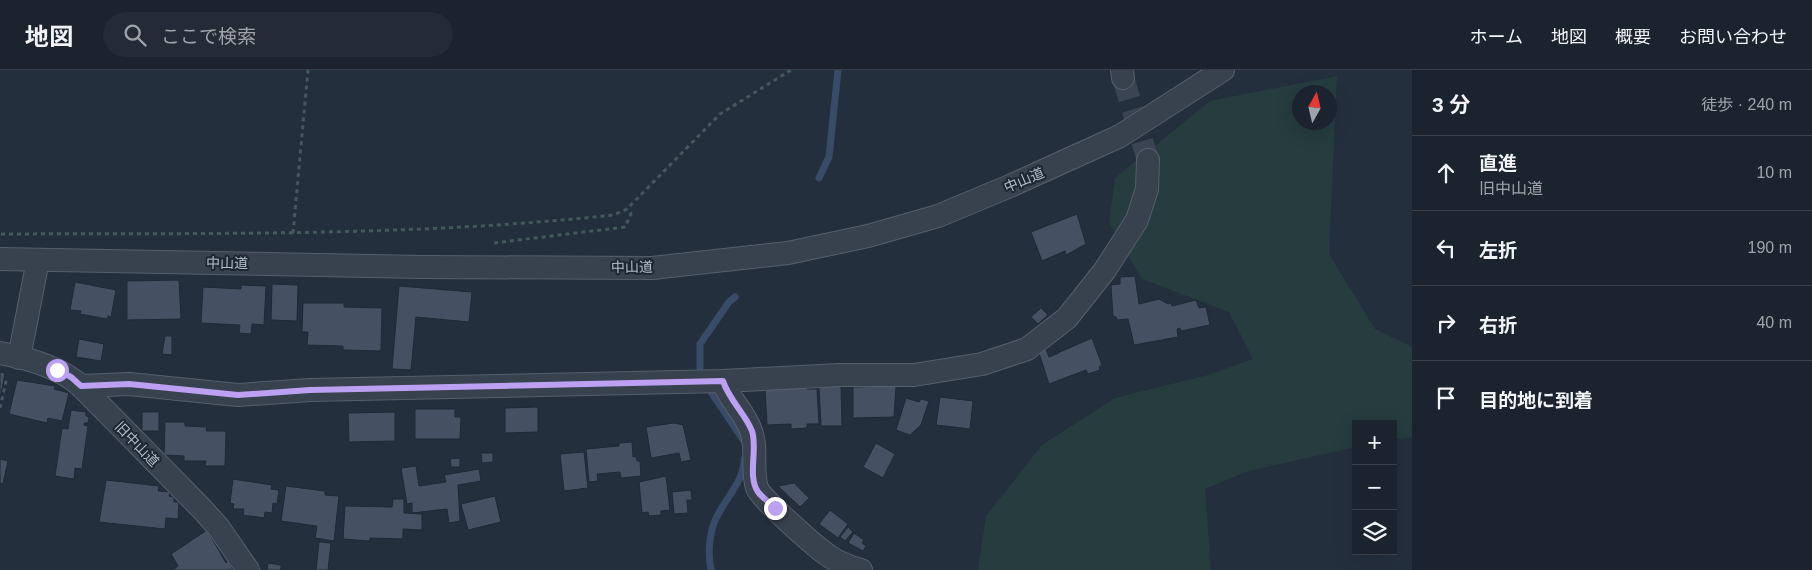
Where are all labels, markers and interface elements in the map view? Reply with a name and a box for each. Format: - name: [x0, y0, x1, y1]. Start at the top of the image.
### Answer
- search box: [103, 12, 453, 57]
- icon: search: [121, 21, 149, 49]
- text: 地図: [25, 23, 73, 50]
- text: ここで検索: [161, 26, 256, 47]
- text: ホーム: [1470, 27, 1523, 47]
- text: 地図: [1551, 27, 1587, 47]
- text: 概要: [1615, 27, 1651, 47]
- text: お問い合わせ: [1679, 27, 1787, 47]
- north arrow: [1292, 85, 1337, 130]
- text: 3 分: [1432, 93, 1471, 116]
- text: 徒歩 · 240 m: [1701, 96, 1792, 113]
- text: 直進: [1479, 153, 1517, 174]
- icon: ahead: [1432, 159, 1460, 187]
- street label: 中山道: [1002, 164, 1046, 196]
- text: 10 m: [1756, 164, 1792, 181]
- text: 旧中山道: [1479, 180, 1543, 197]
- icon: left: [1432, 234, 1460, 262]
- text: 190 m: [1748, 239, 1792, 256]
- text: 左折: [1479, 240, 1517, 261]
- street label: 中山道: [206, 255, 248, 271]
- street label: 中山道: [611, 259, 653, 275]
- icon: right: [1432, 309, 1460, 337]
- text: 40 m: [1756, 314, 1792, 331]
- text: 右折: [1479, 315, 1517, 336]
- route start: [46, 359, 69, 382]
- icon: arrive: [1432, 384, 1460, 412]
- text: 目的地に到着: [1479, 390, 1593, 411]
- street label: 旧中山道: [112, 418, 162, 470]
- map controls: [1352, 420, 1397, 555]
- button: +: [1352, 420, 1397, 465]
- button: −: [1352, 465, 1397, 510]
- route end: [764, 497, 787, 520]
- button: layers: [1352, 510, 1397, 555]

